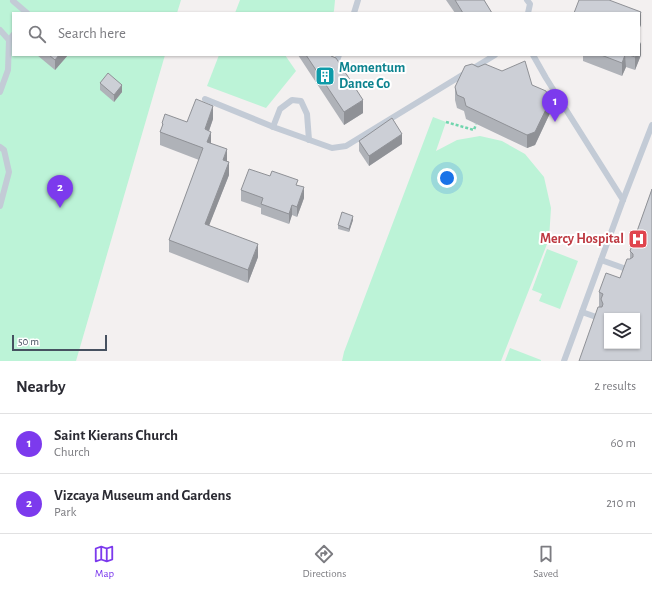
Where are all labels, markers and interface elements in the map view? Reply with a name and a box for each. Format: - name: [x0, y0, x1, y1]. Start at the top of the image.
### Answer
- search box: [12, 12, 640, 56]
- icon: search: [26, 23, 48, 45]
- text: Search here: [58, 26, 126, 41]
- place label: Momentum Dance Co: [339, 61, 405, 91]
- building icon: Momentum Dance Co: [314, 65, 336, 87]
- pin: 1: [542, 89, 568, 122]
- your location: [437, 168, 457, 188]
- pin: 2: [47, 175, 73, 208]
- hospital icon: Mercy Hospital: [627, 228, 649, 250]
- place label: Mercy Hospital: [540, 232, 624, 246]
- map controls: [604, 313, 640, 349]
- button: layers: [604, 313, 640, 349]
- scale bar: [12, 333, 107, 352]
- text: 50 m: [18, 336, 39, 347]
- text: Nearby: [16, 378, 66, 395]
- text: 2 results: [594, 380, 636, 393]
- text: Saint Kierans Church: [54, 428, 178, 443]
- text: 1: [27, 437, 31, 450]
- text: 60 m: [610, 437, 636, 450]
- text: Church: [54, 446, 90, 459]
- text: Vizcaya Museum and Gardens: [54, 488, 231, 503]
- text: 2: [26, 497, 32, 510]
- text: 210 m: [606, 497, 636, 510]
- text: Park: [54, 506, 76, 519]
- tab: Map: [93, 543, 115, 580]
- tab: Directions: [302, 543, 346, 580]
- tab: Saved: [533, 543, 558, 580]

